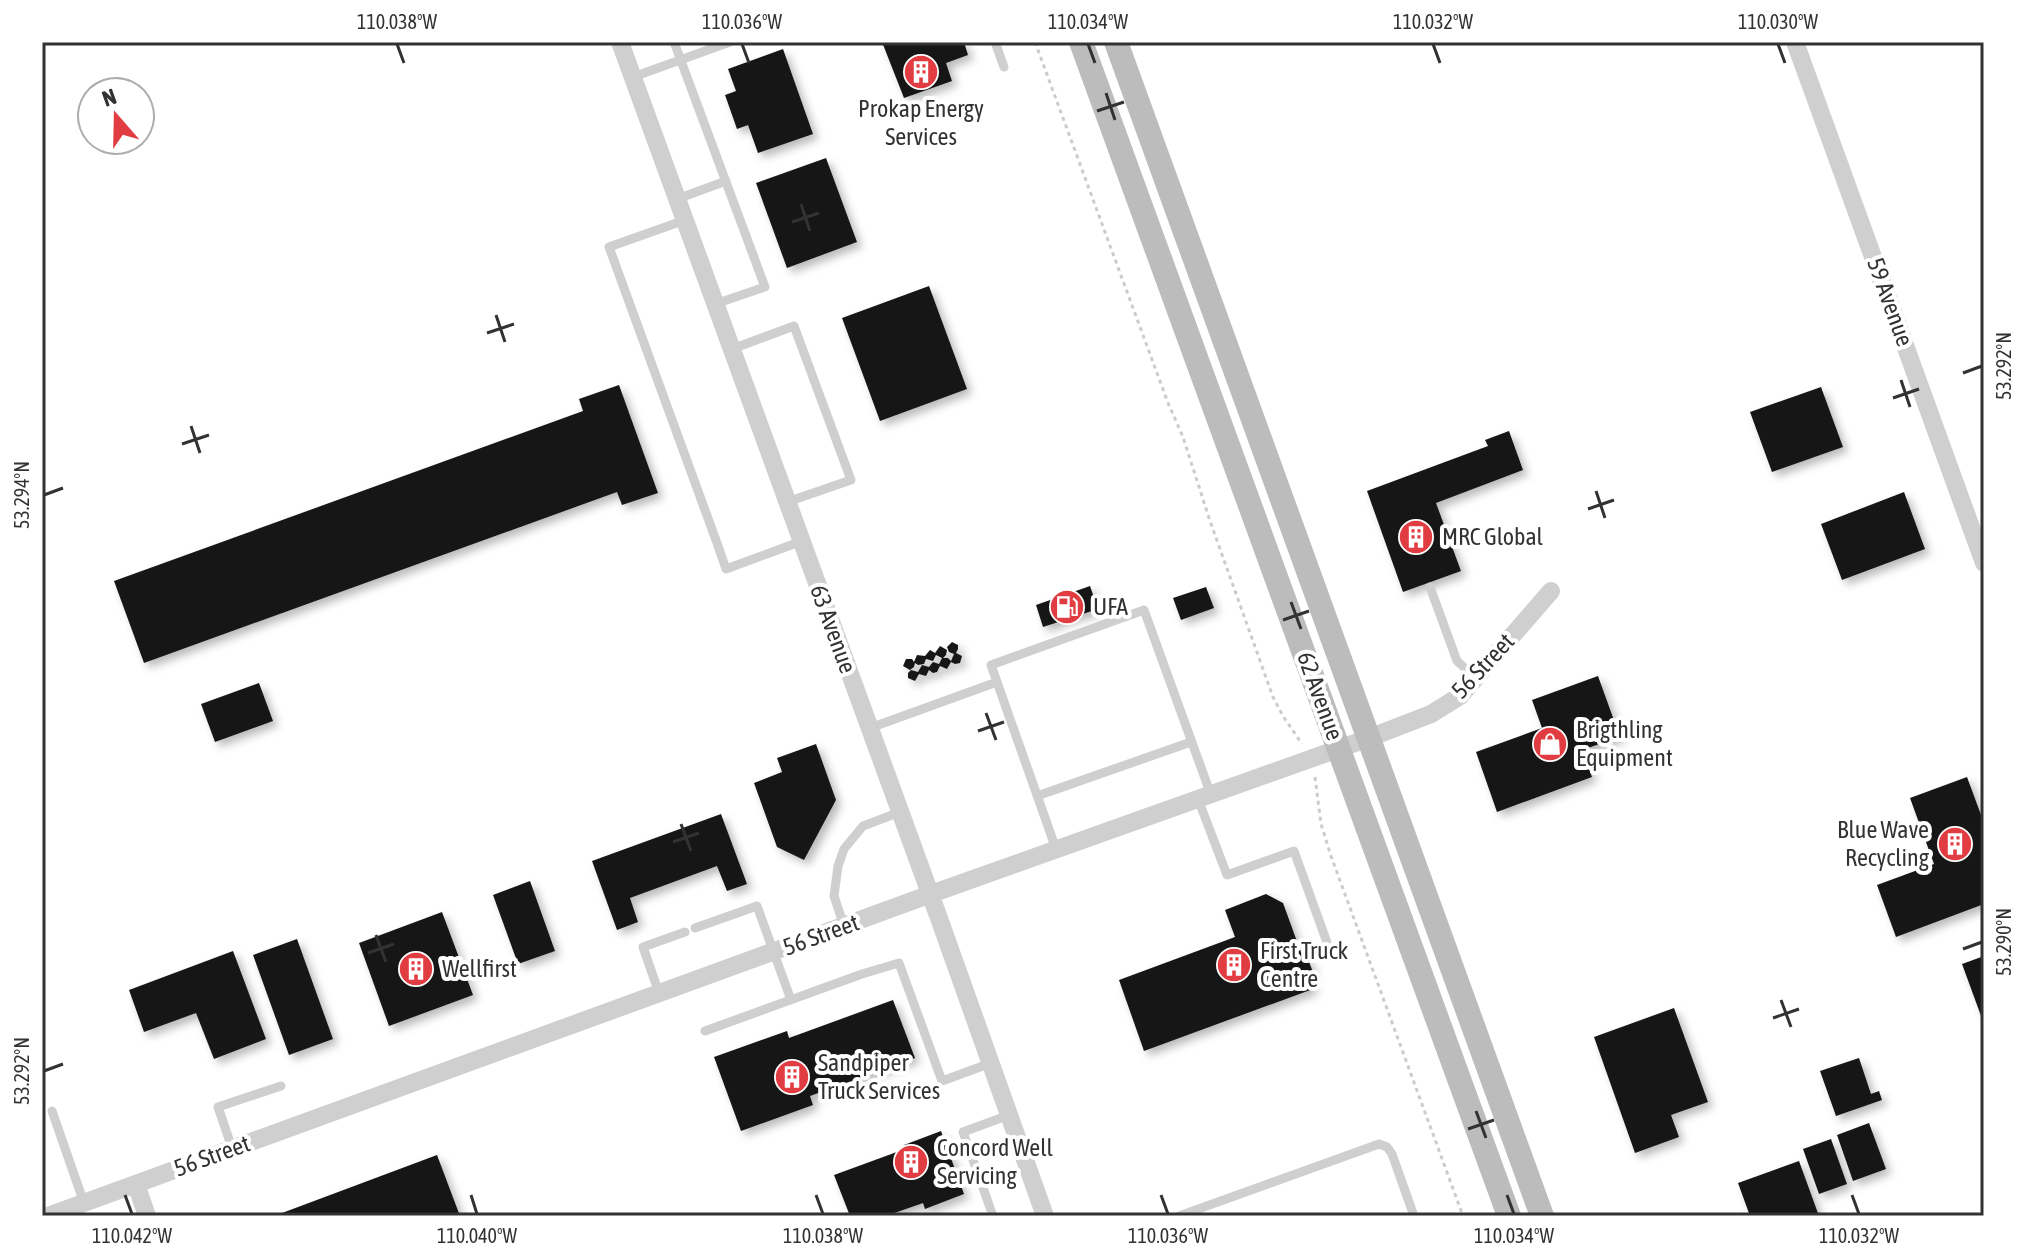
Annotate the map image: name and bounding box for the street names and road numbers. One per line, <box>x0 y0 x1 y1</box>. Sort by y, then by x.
street label: 59 Avenue <box>1862 254 1919 350</box>
street label: 63 Avenue <box>805 581 862 677</box>
street label: 56 Street <box>1446 628 1519 704</box>
street label: 62 Avenue <box>1292 648 1349 744</box>
street label: 56 Street <box>779 908 862 961</box>
street label: 56 Street <box>170 1129 253 1182</box>

